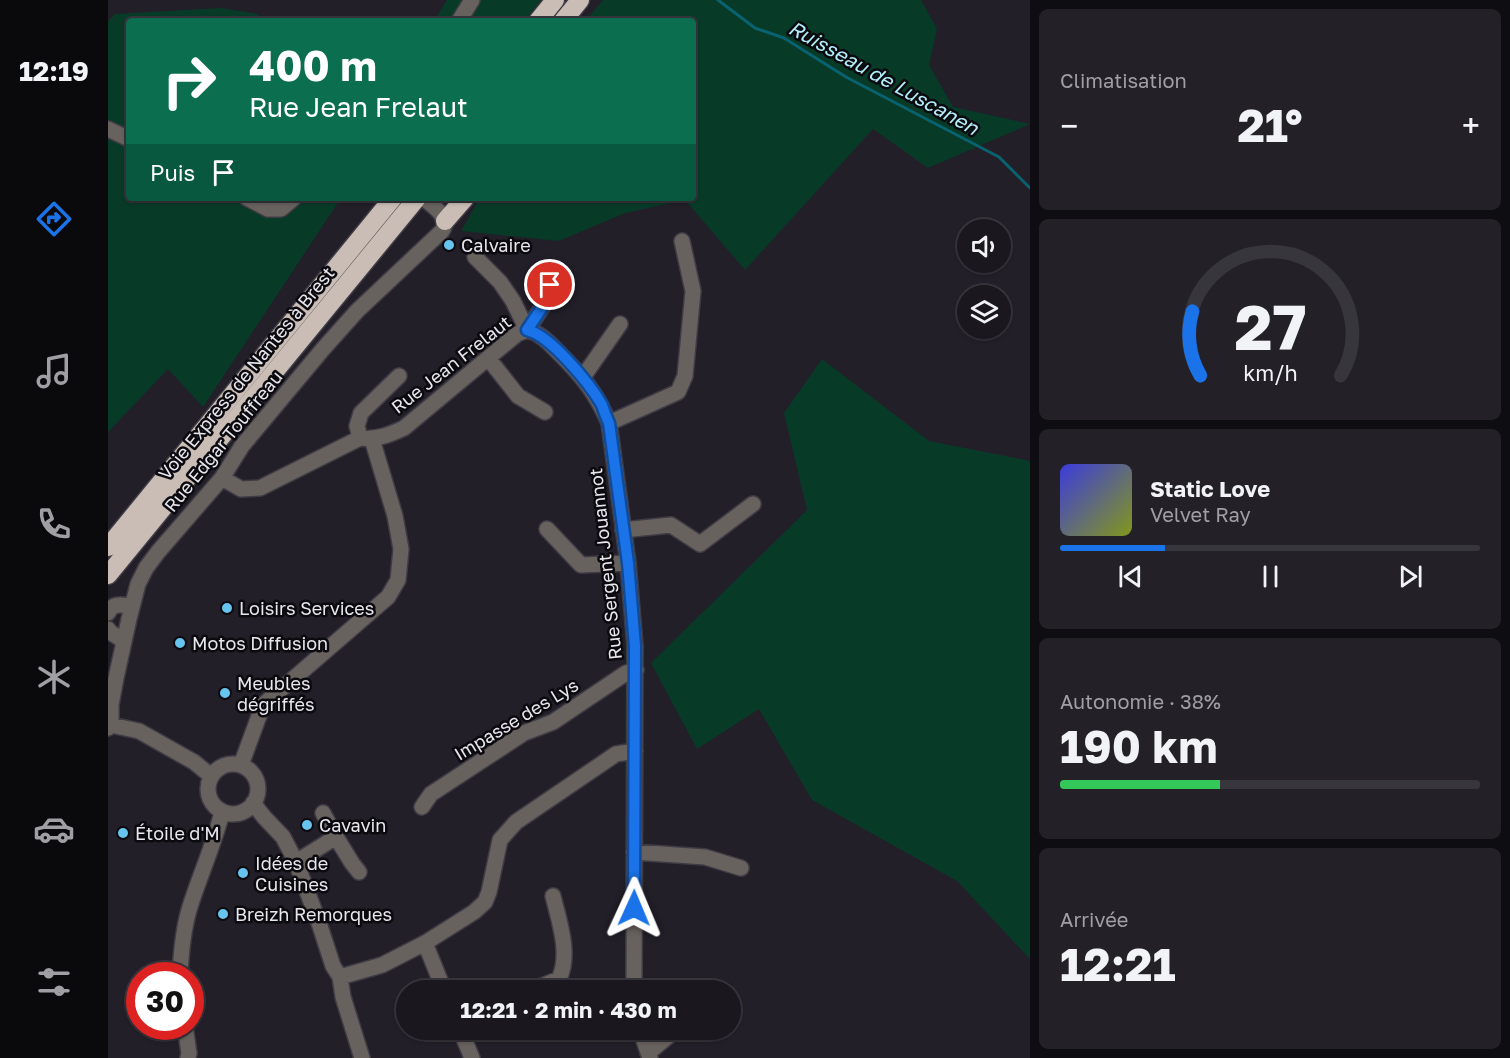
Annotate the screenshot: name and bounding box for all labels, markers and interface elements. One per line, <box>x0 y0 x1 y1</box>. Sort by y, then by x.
water label: Ruisseau de Luscanen <box>785 15 984 139</box>
text: 400 m <box>249 40 377 90</box>
icon: right <box>150 42 228 120</box>
text: 12:19 <box>19 55 89 87</box>
text: Climatisation <box>1060 68 1187 92</box>
text: Rue Jean Frelaut <box>249 91 468 123</box>
text: 21° <box>1237 98 1303 152</box>
text: − <box>1060 106 1078 145</box>
text: + <box>1462 106 1480 145</box>
icon: arrive <box>207 156 240 189</box>
text: Puis <box>150 159 195 186</box>
icon: directions <box>33 198 75 240</box>
map controls <box>957 219 1011 339</box>
button: sound <box>957 219 1011 273</box>
place label: Calvaire <box>461 234 531 256</box>
marker: Calvaire <box>442 238 456 252</box>
pin <box>524 259 575 310</box>
street label: Voie Express de Nantes à Brest <box>153 262 339 484</box>
icon: arrive <box>533 268 566 301</box>
button: layers <box>957 285 1011 339</box>
text: 27 <box>1234 289 1306 364</box>
street label: Rue Jean Frelaut <box>387 310 515 418</box>
icon: music <box>33 350 75 392</box>
text: km/h <box>1243 361 1297 387</box>
street label: Rue Edgar Touffreau <box>159 366 287 516</box>
street label: Rue Sergent Jouannot <box>584 467 626 661</box>
text: Static Love <box>1150 475 1270 502</box>
text: Velvet Ray <box>1150 502 1251 526</box>
icon: phone <box>33 503 75 545</box>
icon: previous <box>1114 560 1147 593</box>
icon: pause <box>1254 560 1287 593</box>
icon: next <box>1394 560 1427 593</box>
place label: Loisirs Services <box>239 597 374 619</box>
marker: Loisirs Services <box>220 601 234 615</box>
place label: Motos Diffusion <box>192 632 328 654</box>
marker: Motos Diffusion <box>173 636 187 650</box>
icon: climate <box>33 656 75 698</box>
place label: Meubles dégriffés <box>237 672 315 715</box>
street label: Impasse des Lys <box>450 673 582 765</box>
marker: Meubles dégriffés <box>218 686 232 700</box>
text: Autonomie · 38% <box>1060 689 1221 713</box>
text: 190 km <box>1060 719 1218 773</box>
icon: car <box>33 808 75 850</box>
place label: Cavavin <box>319 814 386 836</box>
marker: Cavavin <box>300 818 314 832</box>
place label: Étoile d'M <box>135 822 220 844</box>
marker: Étoile d'M <box>116 826 130 840</box>
place label: Idées de Cuisines <box>255 852 328 895</box>
marker: Idées de Cuisines <box>236 866 250 880</box>
position arrow <box>602 876 666 940</box>
place label: Breizh Remorques <box>235 903 392 925</box>
marker: Breizh Remorques <box>216 907 230 921</box>
text: Arrivée <box>1060 907 1128 931</box>
text: 12:21 <box>1060 937 1176 991</box>
icon: filters <box>33 961 75 1003</box>
speed limit sign: 30 <box>126 962 204 1040</box>
text: 12:21 · 2 min · 430 m <box>460 996 677 1023</box>

